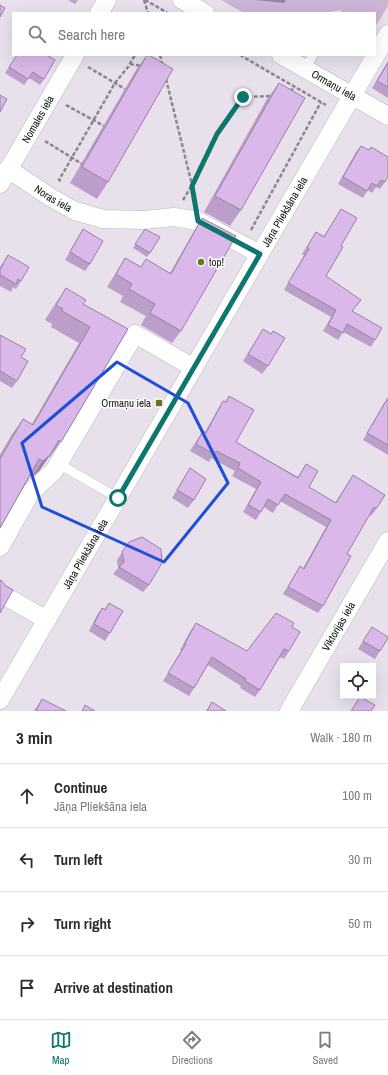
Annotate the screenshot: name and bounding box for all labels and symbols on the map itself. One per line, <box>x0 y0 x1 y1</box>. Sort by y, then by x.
street label: Ormaņu iela <box>309 67 359 104</box>
route end <box>234 88 252 106</box>
street label: Nomales iela <box>18 93 57 145</box>
street label: Jāņa Pliekšāna iela <box>258 174 310 249</box>
street label: Noras iela <box>32 182 74 215</box>
place label: top! <box>209 255 224 269</box>
marker: top! <box>196 257 206 267</box>
place label: Ormaņu iela <box>101 396 151 410</box>
marker: Ormaņu iela <box>154 398 164 408</box>
route start <box>109 489 127 507</box>
street label: Jāņa Pliekšāna iela <box>59 516 111 592</box>
street label: Viktorijas iela <box>319 599 358 653</box>

